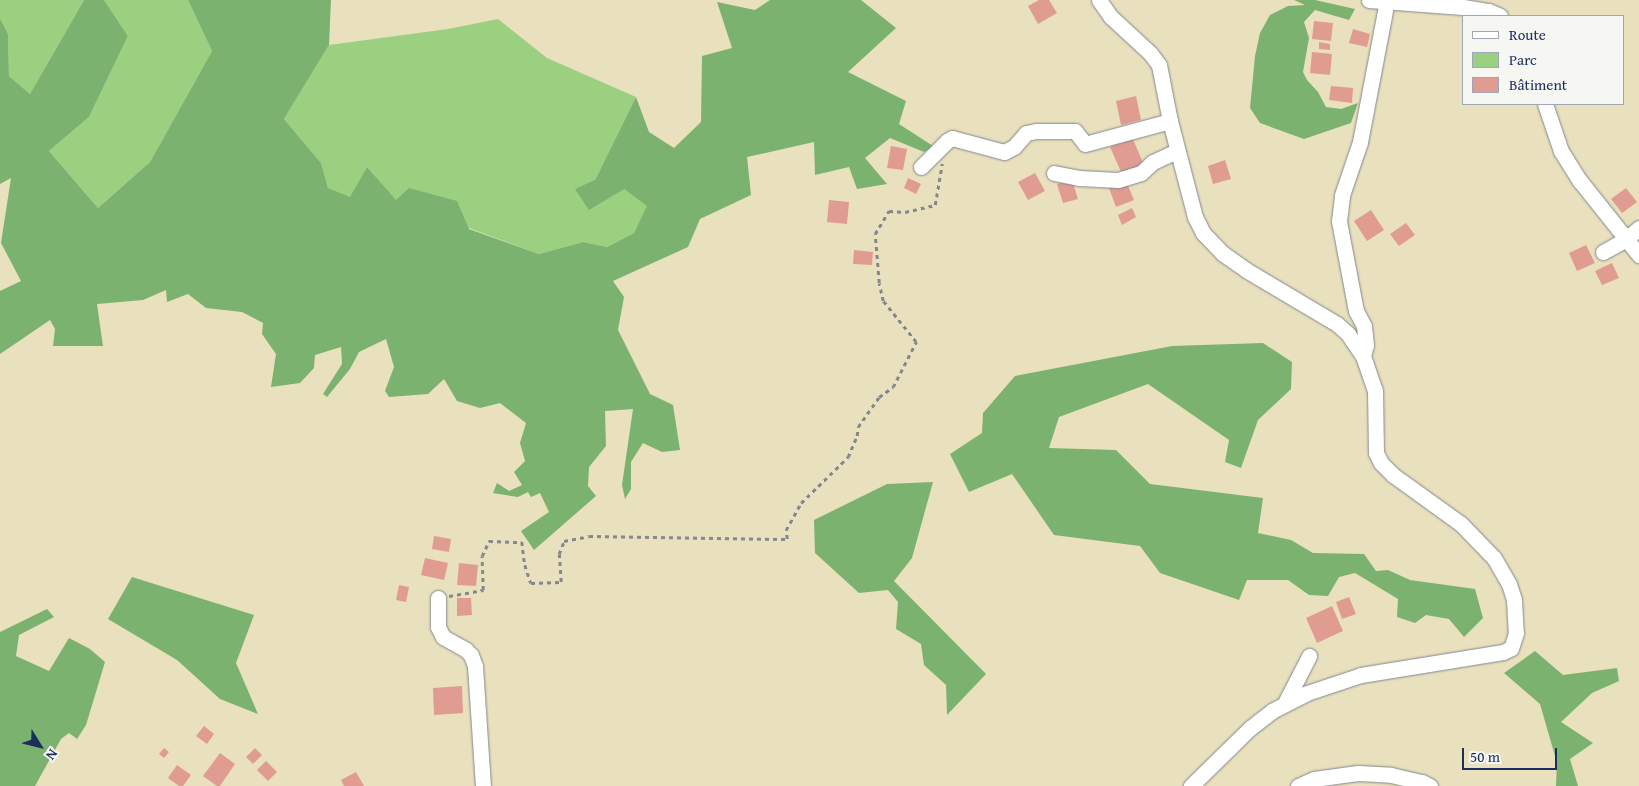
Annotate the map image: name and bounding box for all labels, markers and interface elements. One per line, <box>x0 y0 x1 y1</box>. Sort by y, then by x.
legend <box>1462 15 1624 105</box>
text: Route <box>1509 24 1546 45</box>
text: Parc <box>1509 49 1537 70</box>
text: Bâtiment <box>1509 74 1567 95</box>
north arrow <box>15 721 65 771</box>
scale bar <box>1464 738 1559 770</box>
text: N <box>41 745 63 764</box>
text: 50 m <box>1470 746 1500 767</box>

